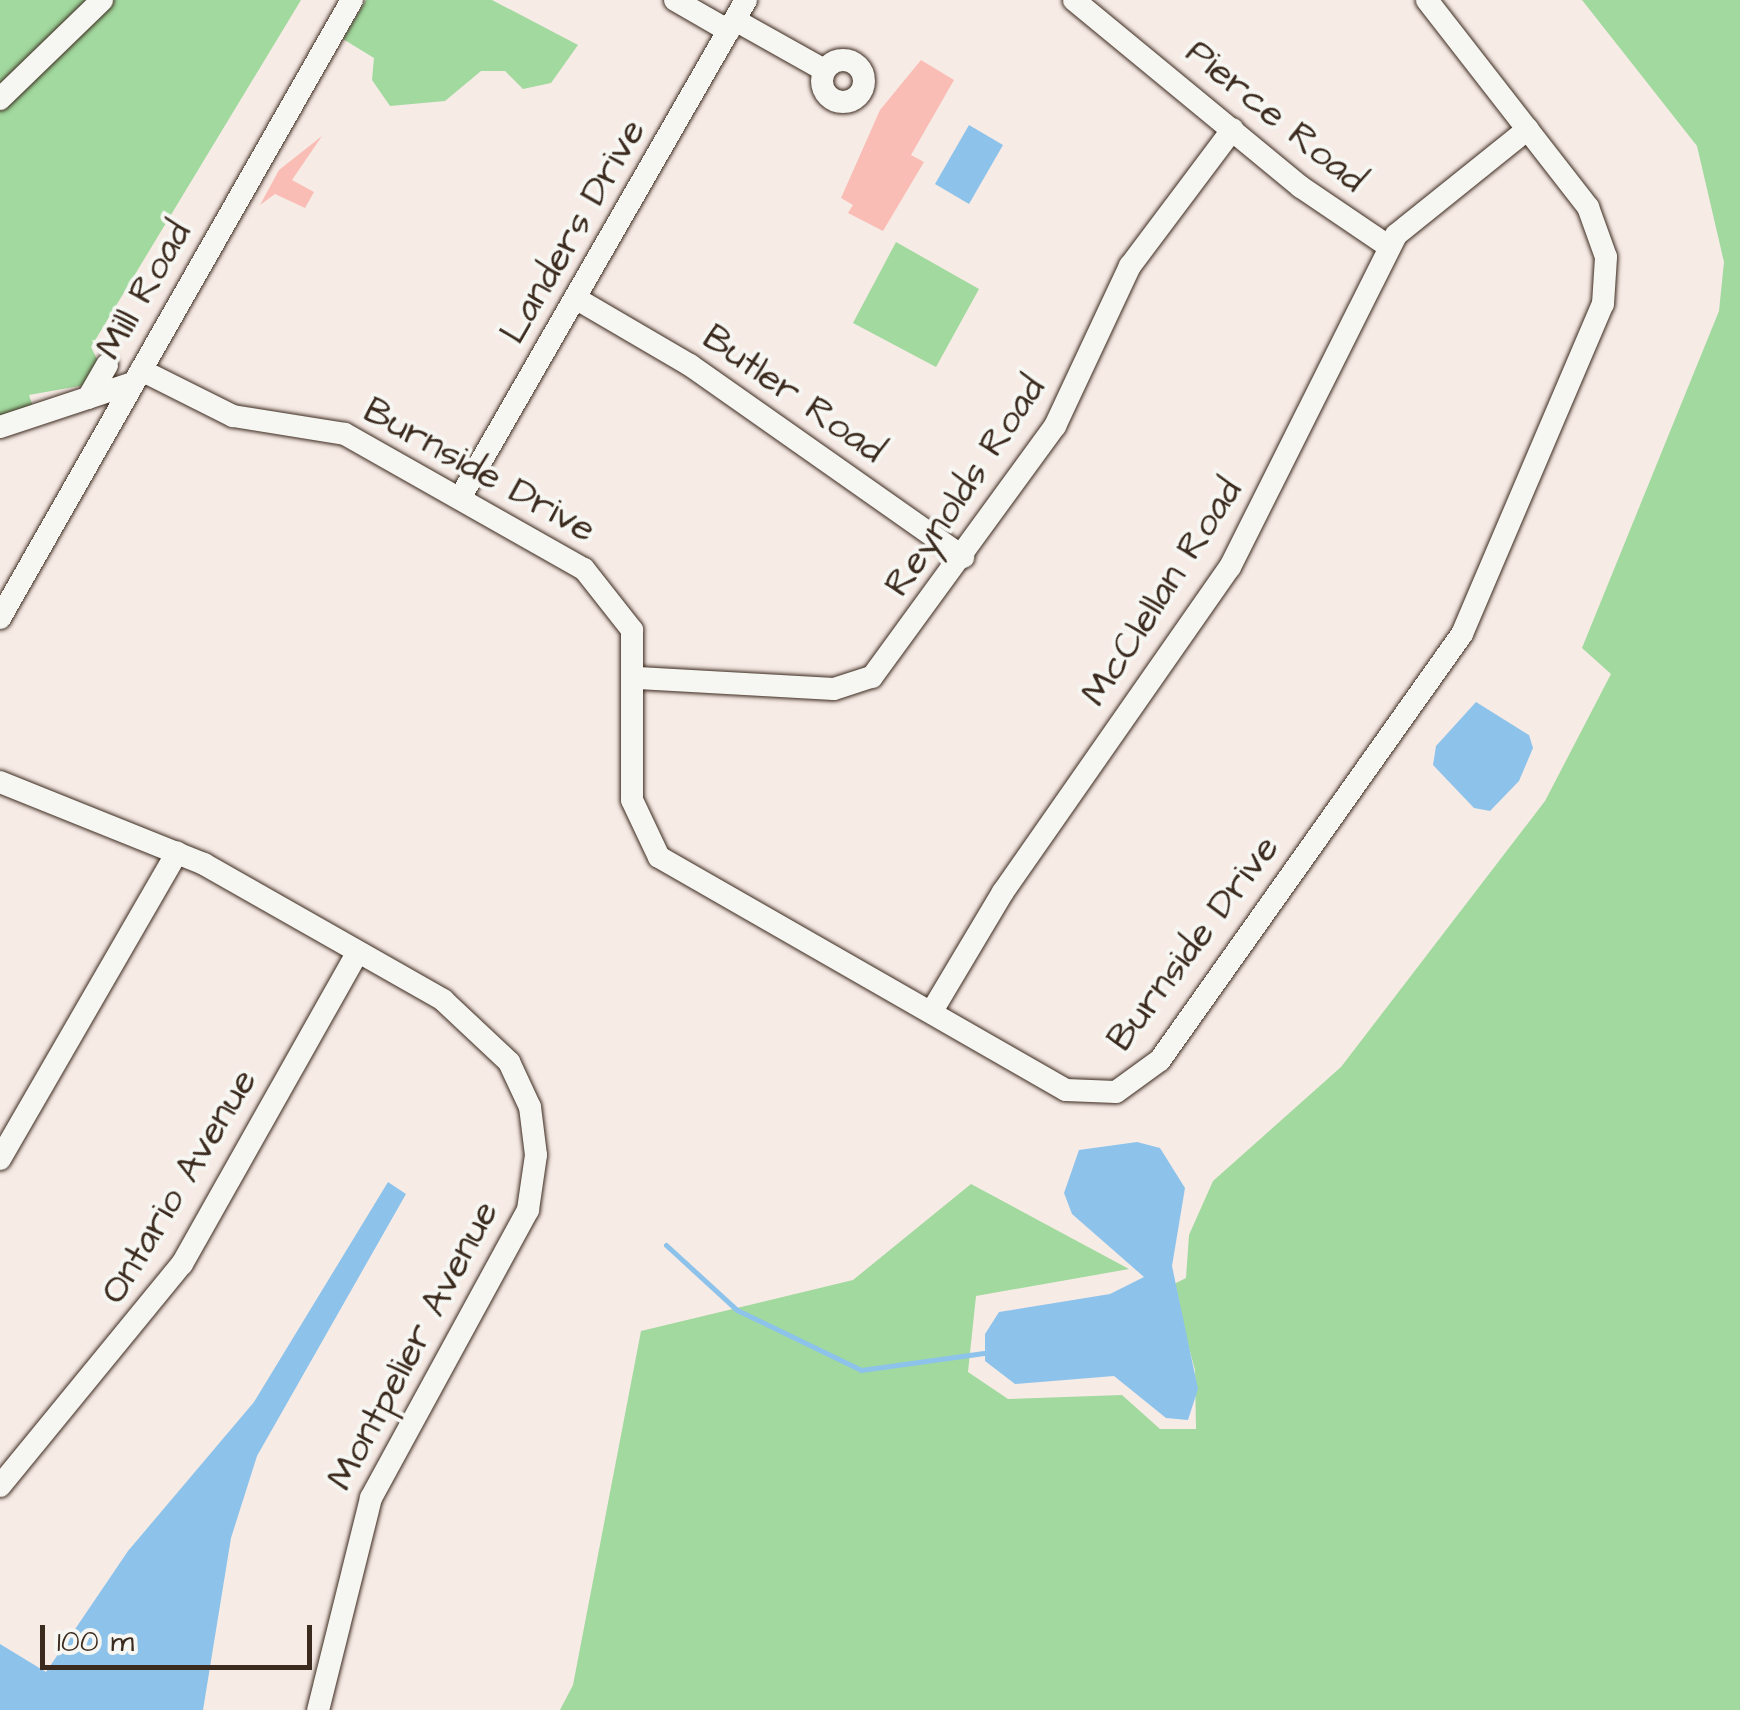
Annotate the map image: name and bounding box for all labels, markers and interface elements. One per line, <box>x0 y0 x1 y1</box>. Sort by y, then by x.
street label: Pierce Road <box>1176 30 1374 204</box>
street label: Landers Drive <box>491 112 657 352</box>
street label: Mill Road <box>87 214 203 368</box>
street label: Butler Road <box>693 316 893 474</box>
street label: Reynolds Road <box>876 368 1056 606</box>
street label: Burnside Drive <box>355 389 603 553</box>
street label: McClellan Road <box>1073 471 1253 715</box>
street label: Burnside Drive <box>1098 827 1290 1061</box>
street label: Ontario Avenue <box>92 1061 268 1313</box>
street label: Montpelier Avenue <box>319 1194 509 1498</box>
scale bar <box>45 1605 318 1667</box>
text: 100 m <box>57 1621 134 1663</box>

